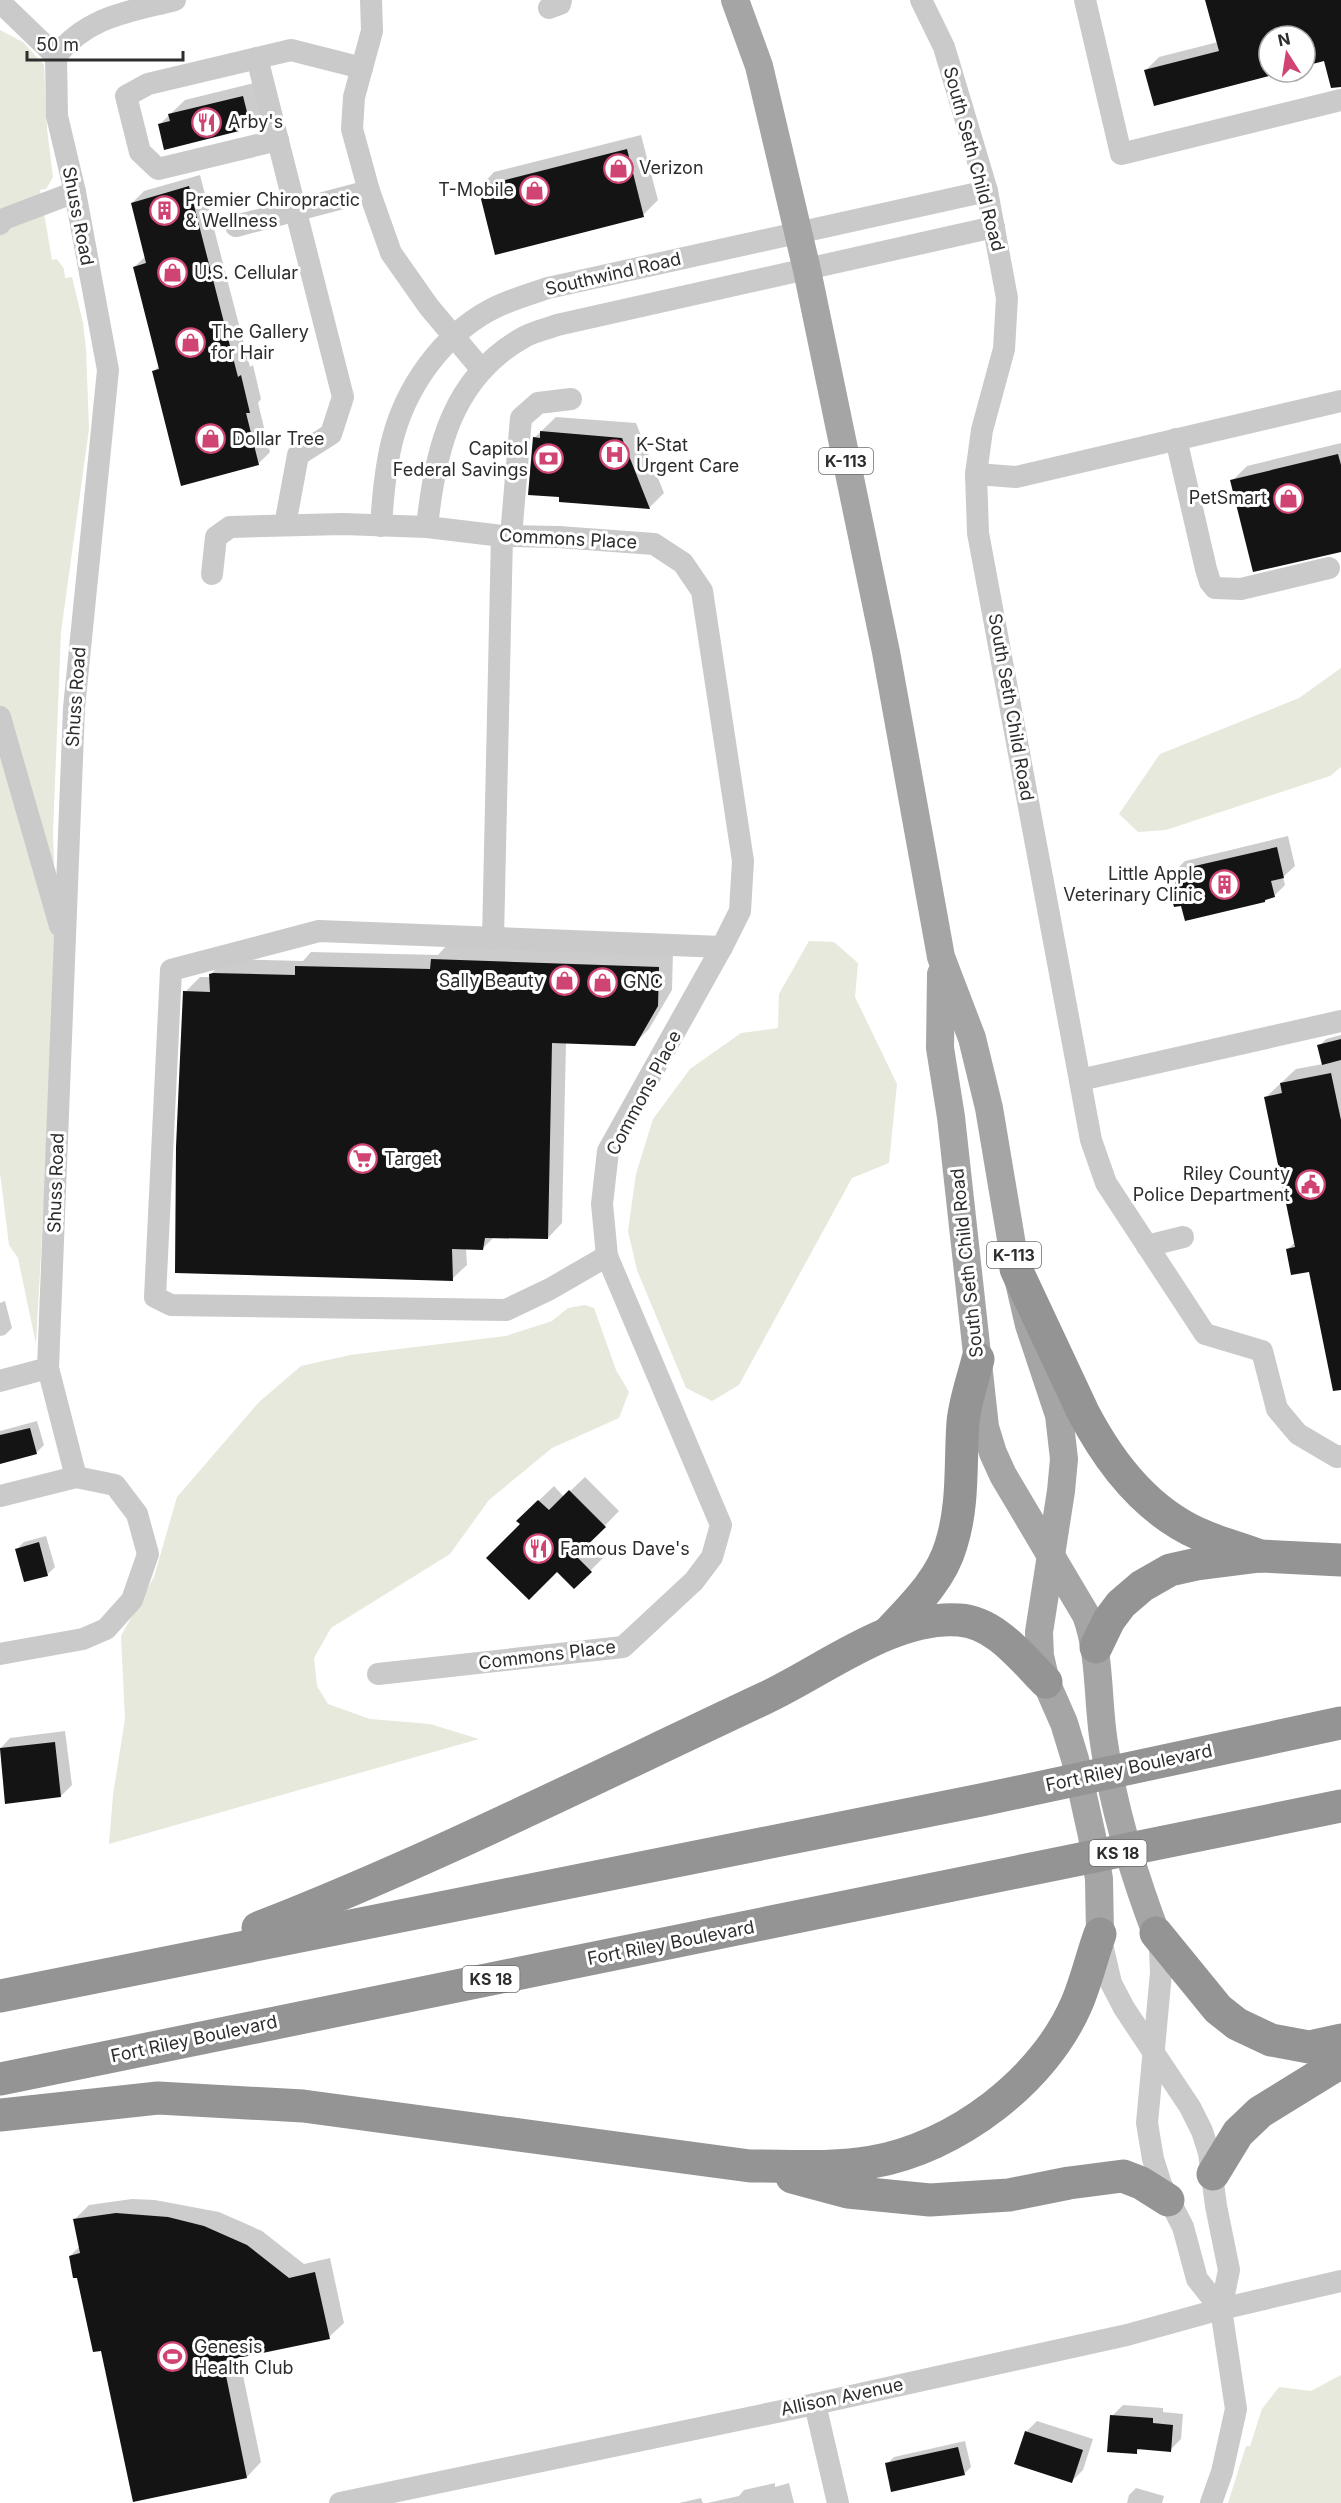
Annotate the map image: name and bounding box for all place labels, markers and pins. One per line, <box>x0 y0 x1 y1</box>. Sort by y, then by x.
restaurant icon: Arby's <box>191 106 223 138</box>
place label: Arby's <box>228 111 283 132</box>
shop icon: Verizon <box>602 152 634 184</box>
place label: Verizon <box>639 157 704 178</box>
shop icon: T-Mobile <box>519 174 551 206</box>
place label: T-Mobile <box>438 179 514 200</box>
place label: Premier Chiropractic & Wellness <box>185 189 360 231</box>
building icon: Premier Chiropractic & Wellness <box>148 194 180 226</box>
shop icon: U.S. Cellular <box>157 257 189 289</box>
place label: U.S. Cellular <box>194 262 298 283</box>
place label: The Gallery for Hair <box>211 321 309 363</box>
shop icon: The Gallery for Hair <box>174 326 206 358</box>
shop icon: Dollar Tree <box>195 423 227 455</box>
place label: Dollar Tree <box>232 428 325 449</box>
place label: K-Stat Urgent Care <box>636 434 739 476</box>
place label: Capitol Federal Savings <box>393 438 528 480</box>
hospital icon: K-Stat Urgent Care <box>599 439 631 471</box>
bank icon: Capitol Federal Savings <box>533 443 565 475</box>
shop icon: PetSmart <box>1272 482 1304 514</box>
place label: PetSmart <box>1189 487 1267 508</box>
place label: Little Apple Veterinary Clinic <box>1063 863 1203 905</box>
building icon: Little Apple Veterinary Clinic <box>1208 868 1240 900</box>
shop icon: Sally Beauty <box>549 965 581 997</box>
shop icon: GNC <box>586 966 618 998</box>
place label: Sally Beauty <box>439 970 544 991</box>
place label: GNC <box>623 971 663 992</box>
supermarket icon: Target <box>347 1143 379 1175</box>
place label: Target <box>384 1148 438 1169</box>
place label: Riley County Police Department <box>1133 1163 1290 1205</box>
public building icon: Riley County Police Department <box>1295 1168 1327 1200</box>
restaurant icon: Famous Dave's <box>523 1533 555 1565</box>
place label: Famous Dave's <box>560 1538 690 1559</box>
place label: Genesis Health Club <box>194 2336 294 2378</box>
sports icon: Genesis Health Club <box>157 2341 189 2373</box>

